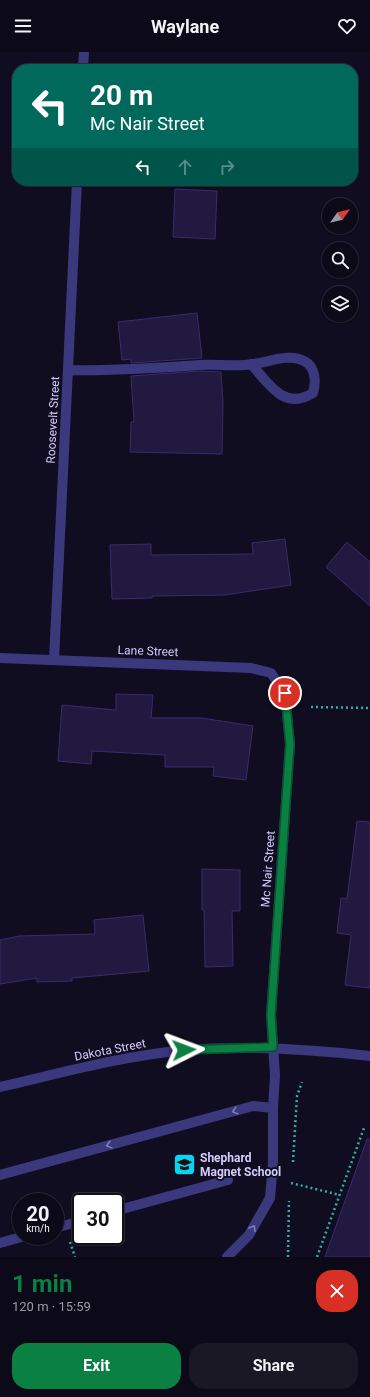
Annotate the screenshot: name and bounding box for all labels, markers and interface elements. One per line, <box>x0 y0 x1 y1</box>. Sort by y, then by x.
icon: menu <box>12 15 34 37</box>
icon: heart <box>336 15 358 37</box>
text: Waylane <box>151 16 219 37</box>
text: 20 m <box>90 79 153 112</box>
icon: left <box>24 80 76 132</box>
text: Mc Nair Street <box>90 113 205 134</box>
icon: left <box>132 156 154 178</box>
icon: ahead <box>174 156 196 178</box>
icon: right <box>216 156 238 178</box>
north arrow <box>322 198 358 234</box>
map controls <box>322 198 358 322</box>
button: search <box>322 242 358 278</box>
button: layers <box>322 286 358 322</box>
street label: Roosevelt Street <box>44 376 62 464</box>
street label: Lane Street <box>117 643 179 659</box>
pin <box>268 676 302 710</box>
icon: arrive <box>274 682 296 704</box>
street label: Mc Nair Street <box>258 830 278 908</box>
position arrow <box>163 1029 205 1071</box>
street label: Dakota Street <box>73 1036 147 1064</box>
one-way arrow <box>231 1106 238 1115</box>
one-way arrow <box>106 1140 113 1149</box>
place label: Shephard Magnet School <box>200 1151 281 1179</box>
school or university icon: Shephard Magnet School <box>172 1152 198 1178</box>
speed limit sign: 30 <box>72 1193 124 1245</box>
text: 20 <box>27 1202 49 1226</box>
text: km/h <box>26 1223 50 1234</box>
one-way arrow <box>248 1225 255 1232</box>
text: 1 min <box>12 1270 72 1298</box>
button: close <box>316 1270 358 1312</box>
text: 120 m · 15:59 <box>12 1299 91 1314</box>
button: Exit <box>12 1343 181 1389</box>
button: Share <box>189 1343 358 1389</box>

